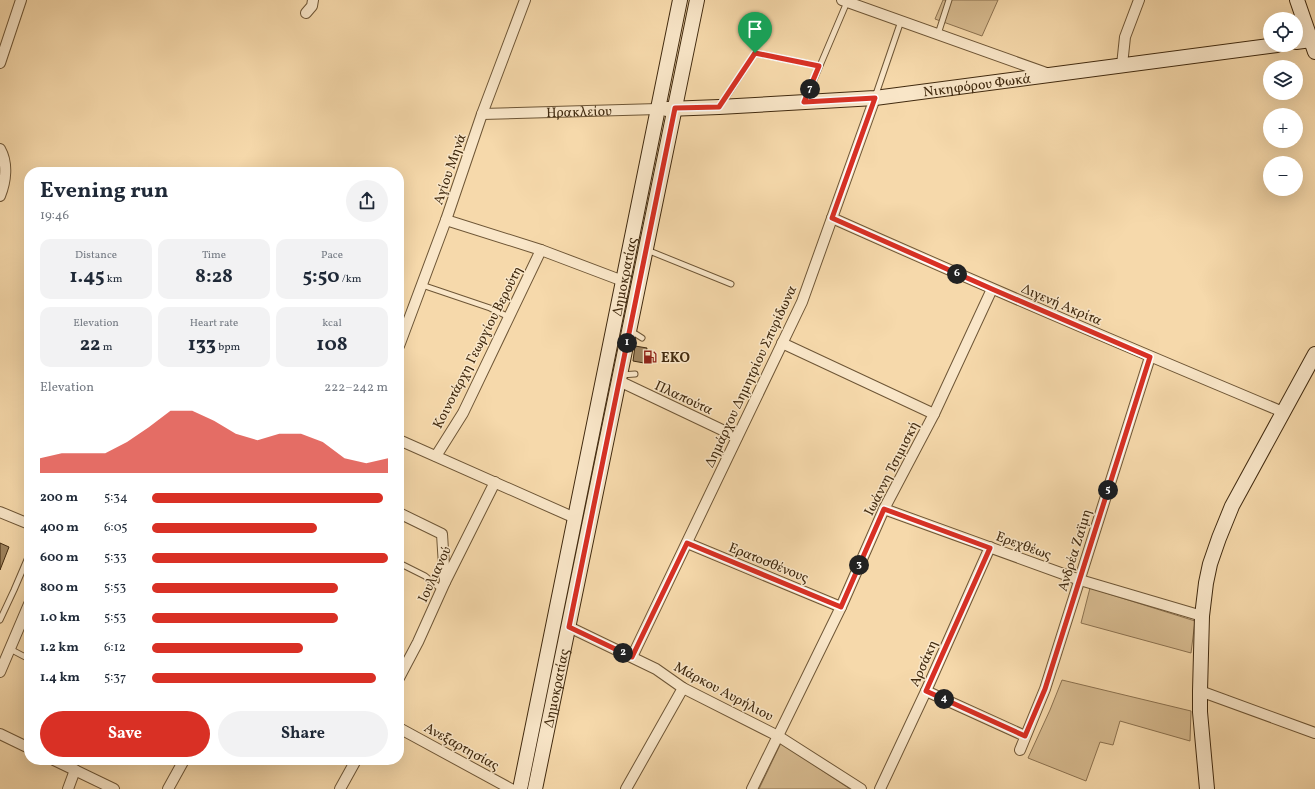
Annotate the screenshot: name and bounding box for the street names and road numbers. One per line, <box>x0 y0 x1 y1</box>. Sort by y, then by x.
street label: Νικηφόρου Φωκά <box>922 69 1033 103</box>
street label: Ηρακλείου <box>546 102 612 123</box>
street label: Αγίου Μηνά <box>429 131 472 207</box>
street label: Δημοκρατίας <box>608 236 643 318</box>
street label: Κοινοτάρχη Γεωργίου Βερούτη <box>429 263 528 432</box>
street label: Διγενή Ακρίτα <box>1018 280 1105 331</box>
street label: Δημάρχου Δημητρίου Σπυρίδωνα <box>701 282 802 471</box>
street label: Πλαπούτα <box>651 377 716 420</box>
street label: Ιωάννη Τσιμισκή <box>860 418 924 519</box>
street label: Ανδρέα Ζαϊμη <box>1054 507 1097 594</box>
street label: Ερεχθέως <box>993 528 1054 565</box>
street label: Ερατοσθένους <box>726 539 811 588</box>
street label: Ιουλιανού <box>414 543 457 606</box>
street label: Αρσάκη <box>906 637 943 690</box>
street label: Δημοκρατίας <box>540 647 575 730</box>
street label: Μάρκου Αυρήλιου <box>670 658 777 727</box>
street label: Ανεξαρτησίας <box>420 719 502 776</box>

